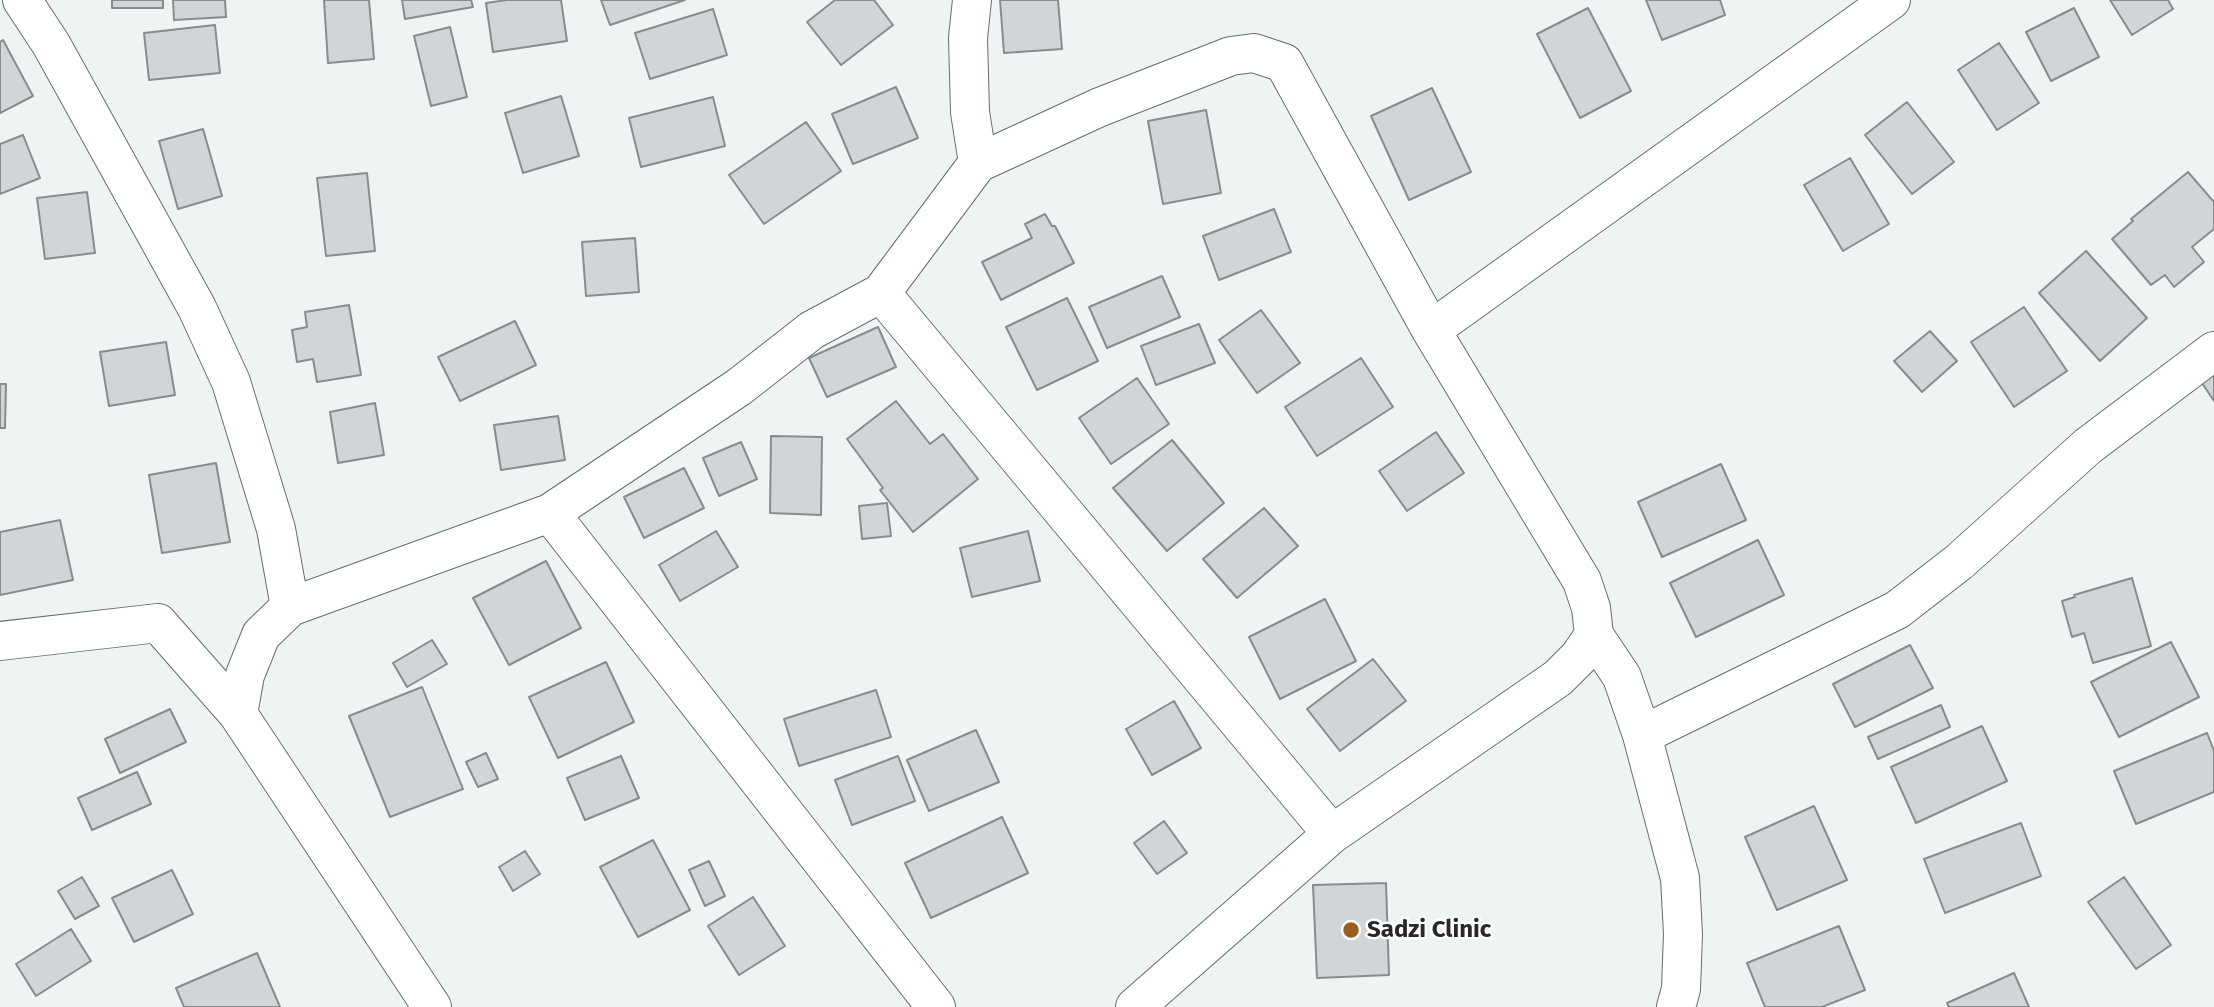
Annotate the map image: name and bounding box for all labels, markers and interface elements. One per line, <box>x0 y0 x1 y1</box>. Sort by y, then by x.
place label: Sadzi Clinic <box>1367 916 1491 944</box>
marker: Sadzi Clinic <box>1341 920 1361 940</box>

